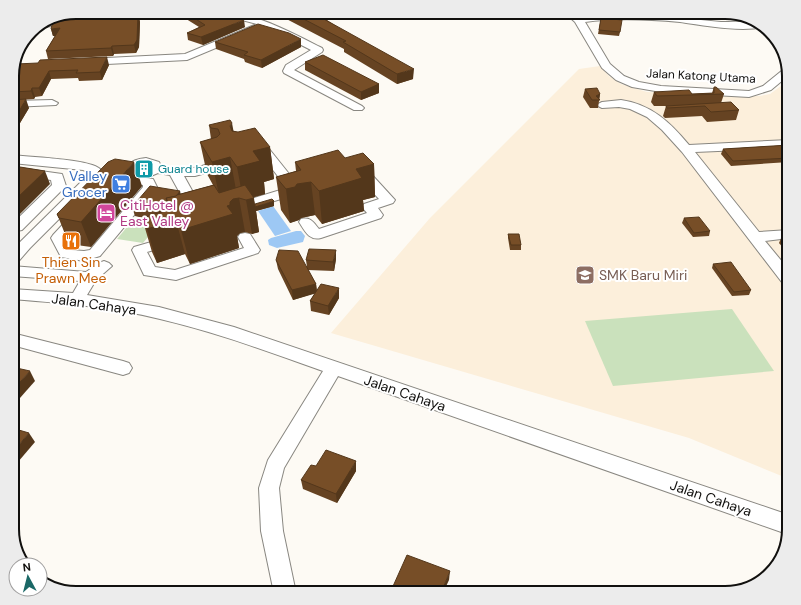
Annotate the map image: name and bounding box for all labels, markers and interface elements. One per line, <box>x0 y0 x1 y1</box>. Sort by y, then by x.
street label: Jalan Katong Utama <box>646 65 756 87</box>
building icon: Guard house <box>133 158 155 180</box>
place label: Guard house <box>158 161 229 177</box>
place label: Valley Grocer <box>62 167 107 201</box>
supermarket icon: Valley Grocer <box>110 173 132 195</box>
place label: CitiHotel @ East Valley <box>120 196 194 230</box>
hotel icon: CitiHotel @ East Valley <box>95 202 117 224</box>
restaurant icon: Thien Sin Prawn Mee <box>60 230 82 252</box>
place label: Thien Sin Prawn Mee <box>36 253 106 287</box>
school or university icon: SMK Baru Miri <box>574 264 596 286</box>
place label: SMK Baru Miri <box>599 266 687 284</box>
street label: Jalan Cahaya <box>51 289 137 319</box>
street label: Jalan Cahaya <box>362 371 448 415</box>
street label: Jalan Cahaya <box>668 476 754 520</box>
north arrow <box>8 557 48 597</box>
text: N <box>22 560 32 575</box>

